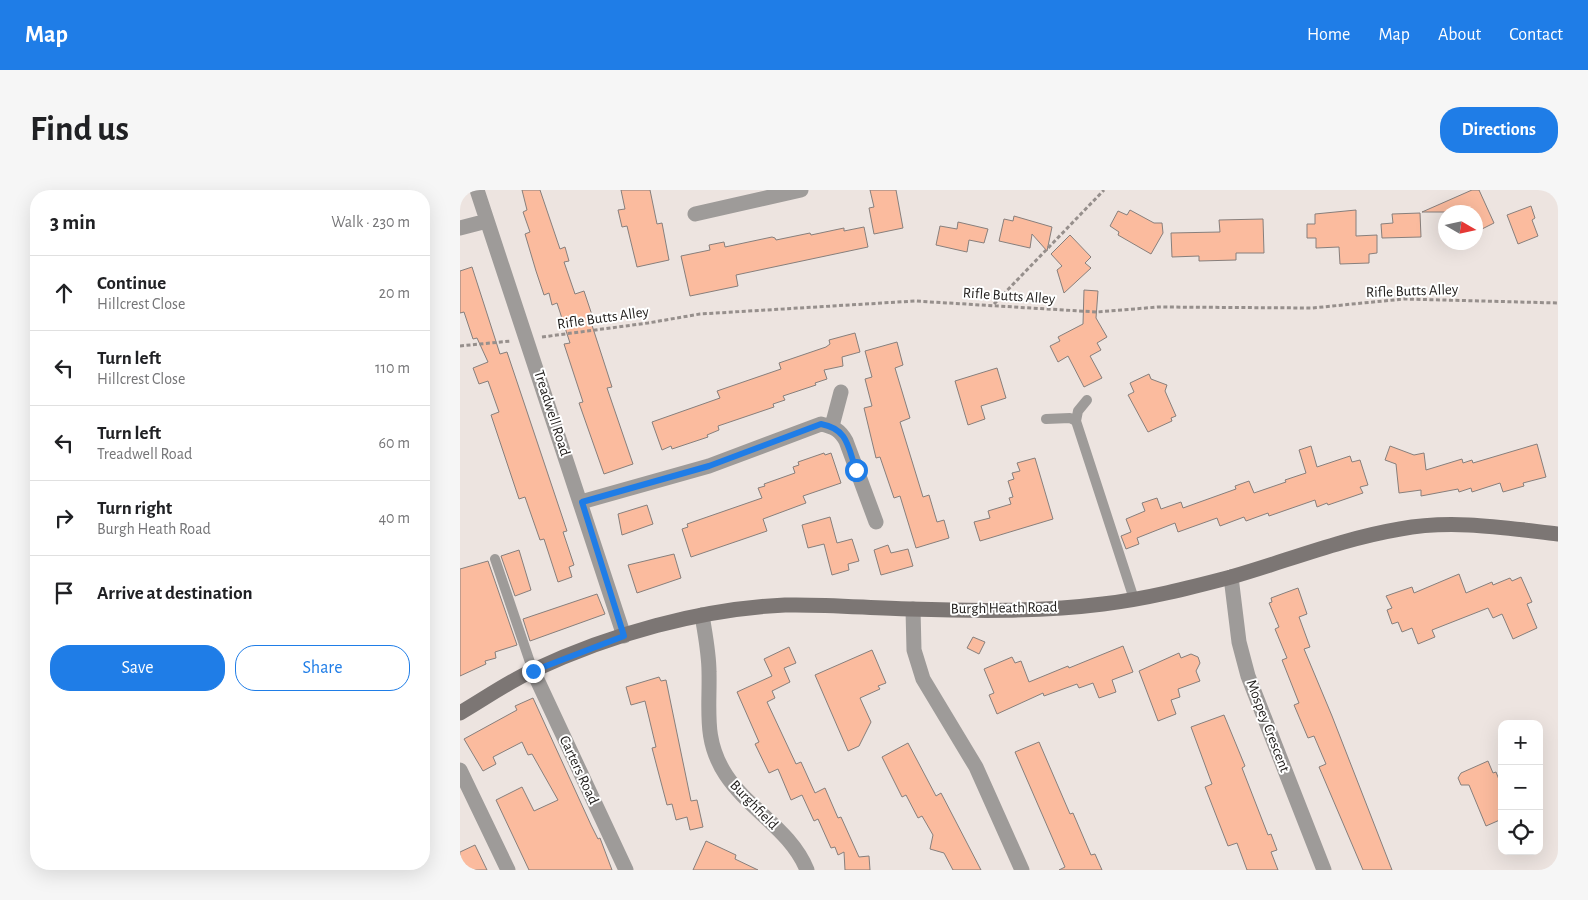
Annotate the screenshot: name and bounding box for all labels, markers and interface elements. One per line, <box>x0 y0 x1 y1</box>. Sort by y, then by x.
text: Map <box>25 23 68 47</box>
text: Home <box>1307 26 1350 44</box>
text: Map <box>1378 26 1410 44</box>
text: About <box>1438 26 1481 44</box>
text: Contact <box>1509 26 1563 44</box>
button: Directions <box>1440 107 1558 153</box>
text: Find us <box>30 112 129 147</box>
north arrow <box>1438 205 1483 250</box>
text: 3 min <box>50 212 96 233</box>
text: Walk · 230 m <box>331 214 410 230</box>
text: Continue <box>97 274 166 293</box>
icon: ahead <box>50 279 78 307</box>
street label: Rifle Butts Alley <box>1365 282 1459 300</box>
text: 20 m <box>379 285 410 301</box>
street label: Rifle Butts Alley <box>962 285 1056 307</box>
text: Hillcrest Close <box>97 296 185 312</box>
street label: Rifle Butts Alley <box>556 304 650 332</box>
text: Turn left <box>97 349 161 368</box>
icon: left <box>50 354 78 382</box>
text: 110 m <box>375 360 410 376</box>
street label: Treadwell Road <box>531 368 573 458</box>
text: Hillcrest Close <box>97 371 185 387</box>
text: Turn left <box>97 424 161 443</box>
icon: left <box>50 429 78 457</box>
text: 60 m <box>379 435 410 451</box>
text: Treadwell Road <box>97 446 192 462</box>
route start <box>845 459 868 482</box>
text: Turn right <box>97 499 172 518</box>
icon: right <box>50 504 78 532</box>
text: 40 m <box>378 510 410 526</box>
text: Burgh Heath Road <box>97 521 211 537</box>
icon: arrive <box>50 579 78 607</box>
text: Arrive at destination <box>97 584 253 603</box>
street label: Burgh Heath Road <box>951 600 1058 616</box>
button: Save <box>50 645 225 691</box>
button: Share <box>235 645 410 691</box>
route end <box>522 660 545 683</box>
street label: Mospey Crescent <box>1243 678 1293 775</box>
map controls <box>1498 720 1543 855</box>
button: + <box>1498 720 1543 765</box>
street label: Carters Road <box>557 733 601 807</box>
button: − <box>1498 765 1543 810</box>
street label: Burghfield <box>727 777 781 833</box>
button: locate <box>1498 810 1543 855</box>

